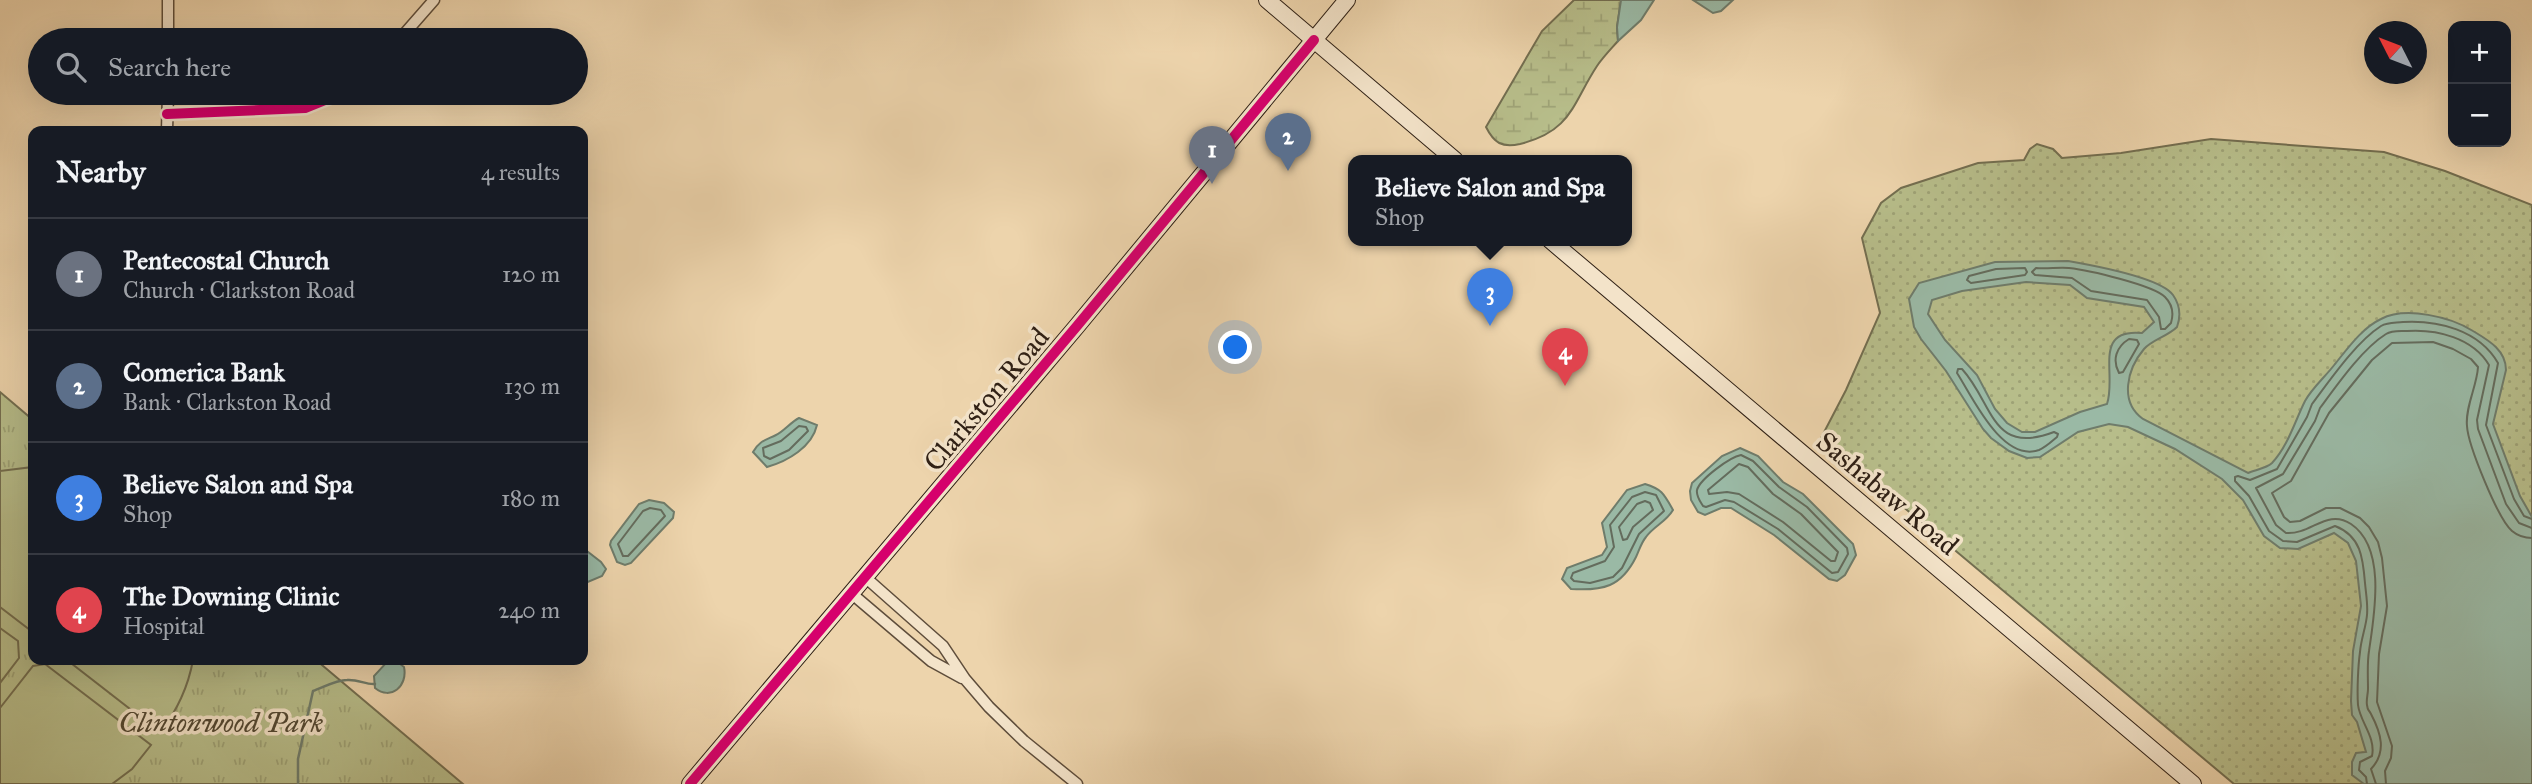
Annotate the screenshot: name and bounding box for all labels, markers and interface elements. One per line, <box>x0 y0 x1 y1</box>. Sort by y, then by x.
north arrow <box>2364 21 2427 84</box>
map controls <box>2448 21 2511 147</box>
button: + <box>2448 21 2511 84</box>
search box <box>28 28 588 105</box>
icon: search <box>52 48 90 86</box>
text: Search here <box>108 51 231 83</box>
button: − <box>2448 84 2511 147</box>
pin: 2 <box>1265 113 1311 171</box>
pin: 1 <box>1189 126 1235 184</box>
text: Nearby <box>56 154 146 190</box>
popup <box>1348 155 1632 246</box>
text: 4 results <box>481 158 560 186</box>
text: Believe Salon and Spa <box>1375 171 1605 203</box>
text: Shop <box>1375 203 1424 231</box>
text: Pentecostal Church <box>123 244 330 276</box>
text: 1 <box>74 260 84 288</box>
text: 120 m <box>502 260 560 288</box>
pin: 3 <box>1467 268 1513 326</box>
text: Church · Clarkston Road <box>123 276 355 304</box>
street label: Clarkston Road <box>916 320 1057 478</box>
pin: 4 <box>1542 328 1588 386</box>
your location <box>1218 330 1252 364</box>
text: Comerica Bank <box>123 356 285 388</box>
text: 2 <box>73 372 85 400</box>
text: 130 m <box>504 372 560 400</box>
text: Bank · Clarkston Road <box>123 388 331 416</box>
street label: Sashabaw Road <box>1809 424 1966 563</box>
text: Believe Salon and Spa <box>123 468 353 500</box>
text: 3 <box>74 484 84 512</box>
text: 180 m <box>501 484 560 512</box>
text: Shop <box>123 500 172 528</box>
text: The Downing Clinic <box>123 580 339 612</box>
text: 4 <box>73 596 85 624</box>
text: 240 m <box>498 596 560 624</box>
text: Hospital <box>123 612 205 640</box>
park label: Clintonwood Park <box>119 705 324 740</box>

